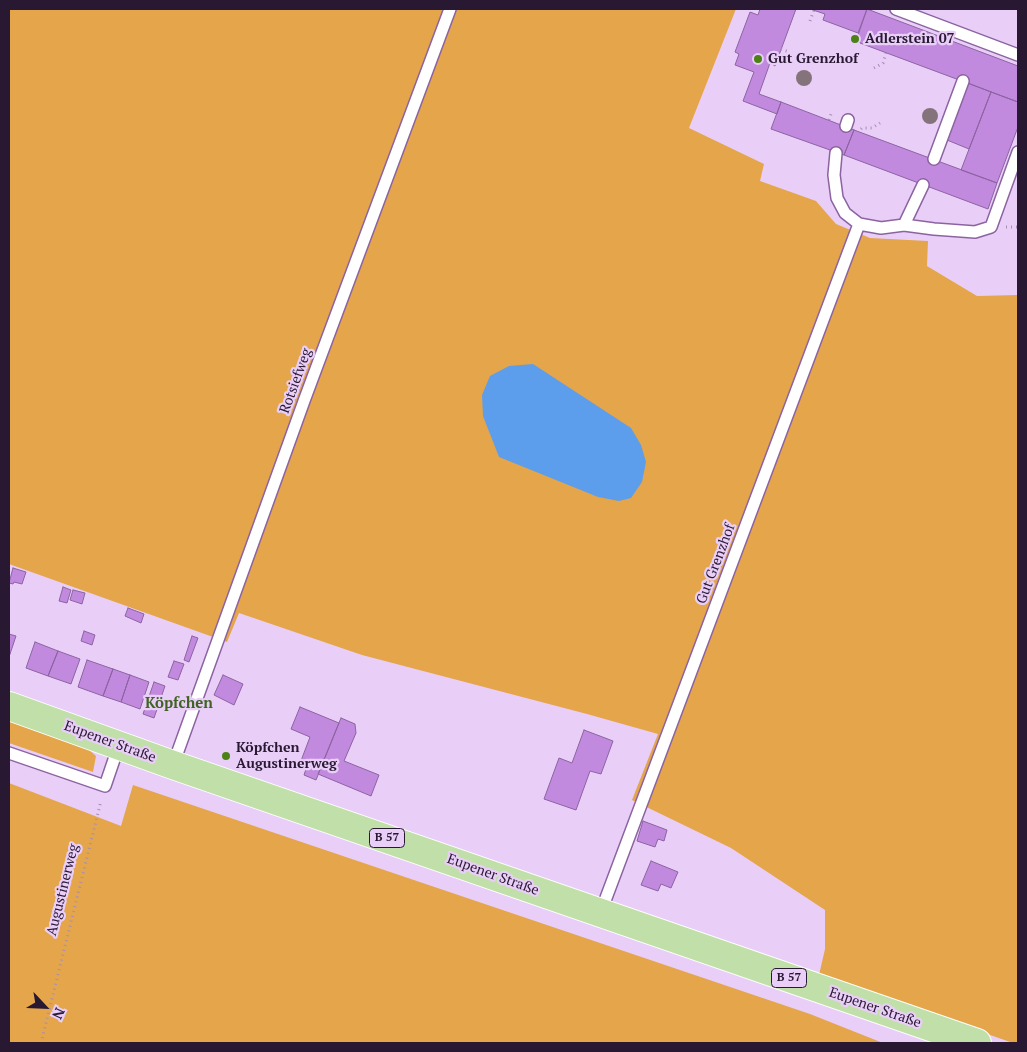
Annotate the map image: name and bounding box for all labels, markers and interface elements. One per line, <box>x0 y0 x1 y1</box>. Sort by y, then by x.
place label: Adlerstein 07 <box>865 31 954 47</box>
marker: Adlerstein 07 <box>849 33 861 45</box>
place label: Gut Grenzhof <box>768 51 858 67</box>
marker: Gut Grenzhof <box>752 53 764 65</box>
street label: Rotsiefweg <box>276 346 316 416</box>
street label: Gut Grenzhof <box>693 522 739 606</box>
district label: Köpfchen <box>145 695 213 713</box>
street label: Eupener Straße <box>62 718 158 766</box>
place label: Köpfchen Augustinerweg <box>236 740 337 772</box>
marker: Köpfchen Augustinerweg <box>220 750 232 762</box>
road number: B 57 <box>370 828 404 848</box>
street label: Augustinerweg <box>44 842 82 938</box>
street label: Eupener Straße <box>445 851 541 899</box>
road number: B 57 <box>772 968 806 988</box>
north arrow <box>20 982 70 1032</box>
street label: Eupener Straße <box>827 984 923 1032</box>
text: N <box>48 1005 70 1022</box>

